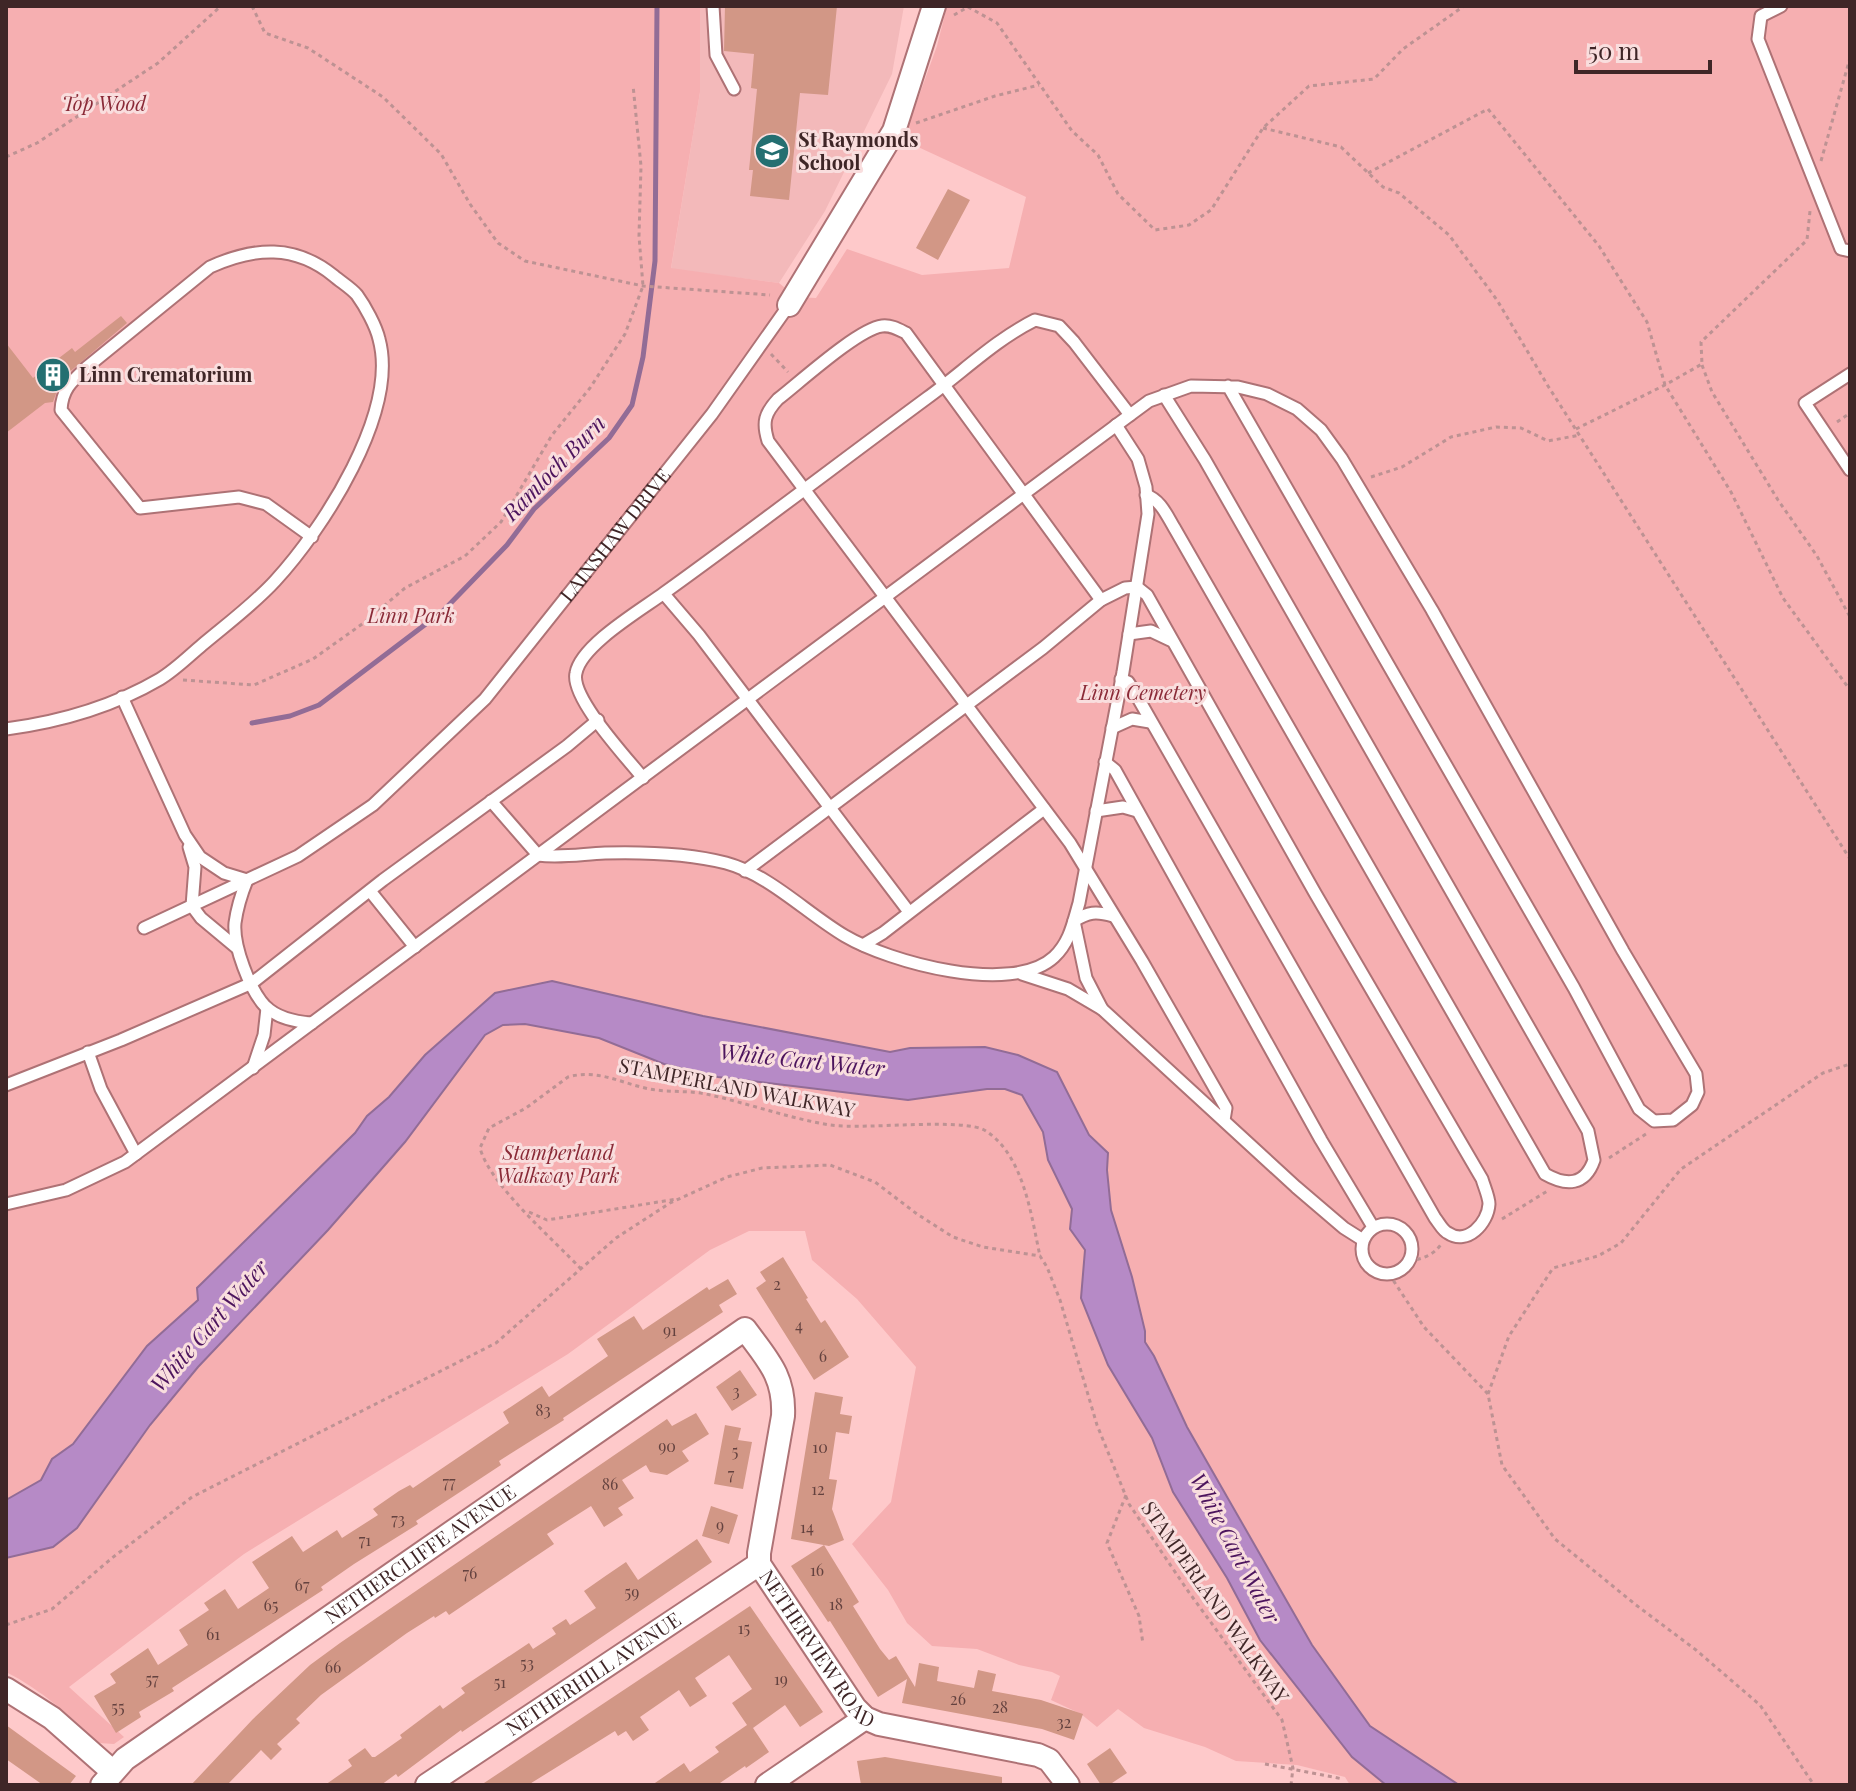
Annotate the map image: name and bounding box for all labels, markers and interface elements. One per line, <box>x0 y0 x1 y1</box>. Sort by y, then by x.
scale bar <box>1576 24 1710 74</box>
text: 50 m <box>1588 34 1640 66</box>
park label: Top Wood <box>62 89 147 116</box>
place label: St Raymonds School <box>798 125 919 175</box>
school or university icon: St Raymonds School <box>753 132 791 170</box>
building icon: Linn Crematorium <box>34 356 72 394</box>
place label: Linn Crematorium <box>79 360 252 387</box>
water label: Ramloch Burn <box>495 408 611 527</box>
street label: LAINSHAW DRIVE <box>553 462 676 607</box>
park label: Linn Park <box>367 601 454 628</box>
park label: Linn Cemetery <box>1079 678 1206 705</box>
water label: White Cart Water <box>718 1035 887 1083</box>
street label: STAMPERLAND WALKWAY <box>617 1050 858 1123</box>
park label: Stamperland Walkway Park <box>496 1138 620 1188</box>
water label: White Cart Water <box>143 1253 274 1398</box>
house number: 2 <box>773 1273 781 1294</box>
house number: 4 <box>795 1314 803 1335</box>
house number: 91 <box>663 1319 677 1340</box>
house number: 6 <box>819 1345 827 1366</box>
house number: 3 <box>732 1380 740 1401</box>
house number: 83 <box>535 1399 551 1420</box>
house number: 90 <box>658 1435 676 1456</box>
house number: 10 <box>812 1436 828 1457</box>
house number: 5 <box>732 1440 738 1461</box>
house number: 7 <box>728 1463 735 1484</box>
water label: White Cart Water <box>1184 1467 1288 1628</box>
house number: 77 <box>443 1471 456 1492</box>
house number: 86 <box>602 1473 618 1494</box>
street label: NETHERCLIFFE AVENUE <box>318 1477 520 1629</box>
house number: 12 <box>811 1478 825 1499</box>
street label: STAMPERLAND WALKWAY <box>1136 1495 1296 1707</box>
house number: 73 <box>391 1508 405 1529</box>
house number: 9 <box>716 1514 724 1535</box>
house number: 14 <box>800 1516 814 1537</box>
house number: 71 <box>359 1529 371 1550</box>
house number: 16 <box>810 1559 824 1580</box>
house number: 76 <box>463 1562 477 1583</box>
street label: NETHERVIEW ROAD <box>754 1564 879 1733</box>
house number: 67 <box>295 1574 310 1595</box>
house number: 59 <box>625 1581 639 1602</box>
house number: 18 <box>829 1593 843 1614</box>
house number: 65 <box>264 1594 278 1615</box>
street label: NETHERHILL AVENUE <box>500 1605 686 1741</box>
house number: 15 <box>738 1617 750 1638</box>
house number: 61 <box>206 1623 220 1644</box>
house number: 53 <box>520 1652 534 1673</box>
house number: 66 <box>325 1656 341 1677</box>
house number: 57 <box>145 1668 159 1689</box>
house number: 19 <box>774 1668 788 1689</box>
house number: 51 <box>494 1671 506 1692</box>
house number: 26 <box>950 1688 966 1709</box>
house number: 55 <box>111 1696 125 1717</box>
house number: 28 <box>992 1696 1008 1717</box>
house number: 32 <box>1057 1711 1071 1732</box>

